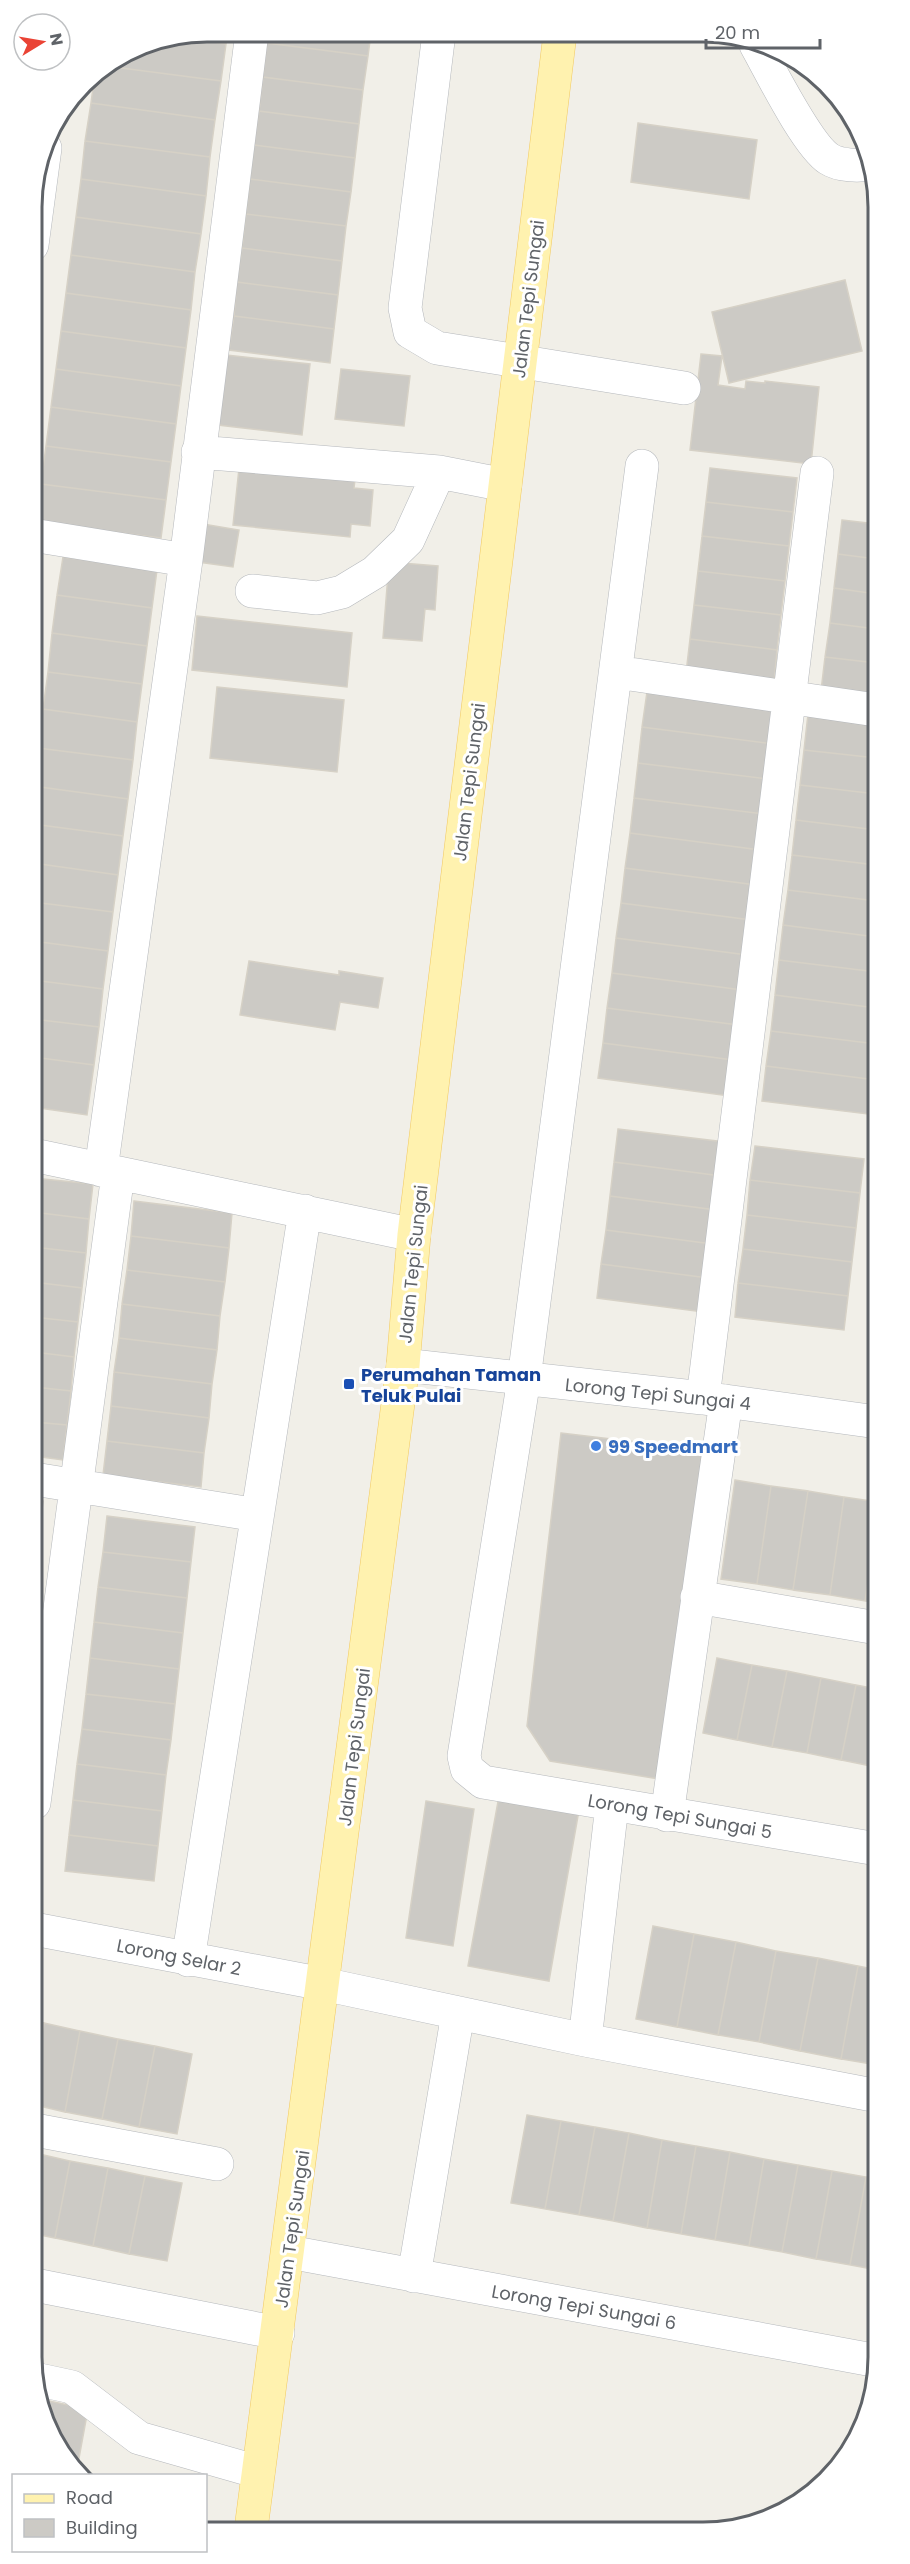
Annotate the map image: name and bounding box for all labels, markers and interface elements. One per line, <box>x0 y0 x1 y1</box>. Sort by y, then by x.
north arrow <box>12 12 72 72</box>
scale bar <box>706 12 820 50</box>
text: 20 m <box>715 20 760 45</box>
text: N <box>44 31 69 47</box>
street label: Jalan Tepi Sungai <box>506 218 550 380</box>
street label: Jalan Tepi Sungai <box>447 701 491 863</box>
street label: Jalan Tepi Sungai <box>392 1183 434 1345</box>
place label: Perumahan Taman Teluk Pulai <box>361 1362 541 1408</box>
street label: Lorong Tepi Sungai 4 <box>564 1372 752 1416</box>
marker: Perumahan Taman Teluk Pulai <box>342 1377 356 1391</box>
place label: 99 Speedmart <box>608 1434 738 1459</box>
marker: 99 Speedmart <box>589 1439 603 1453</box>
street label: Jalan Tepi Sungai <box>332 1666 376 1828</box>
street label: Lorong Tepi Sungai 5 <box>586 1787 774 1845</box>
street label: Lorong Selar 2 <box>115 1933 243 1981</box>
street label: Jalan Tepi Sungai <box>269 2148 315 2310</box>
street label: Lorong Tepi Sungai 6 <box>490 2278 678 2336</box>
legend <box>12 2474 207 2552</box>
text: Road <box>66 2485 113 2510</box>
text: Building <box>66 2515 138 2540</box>

